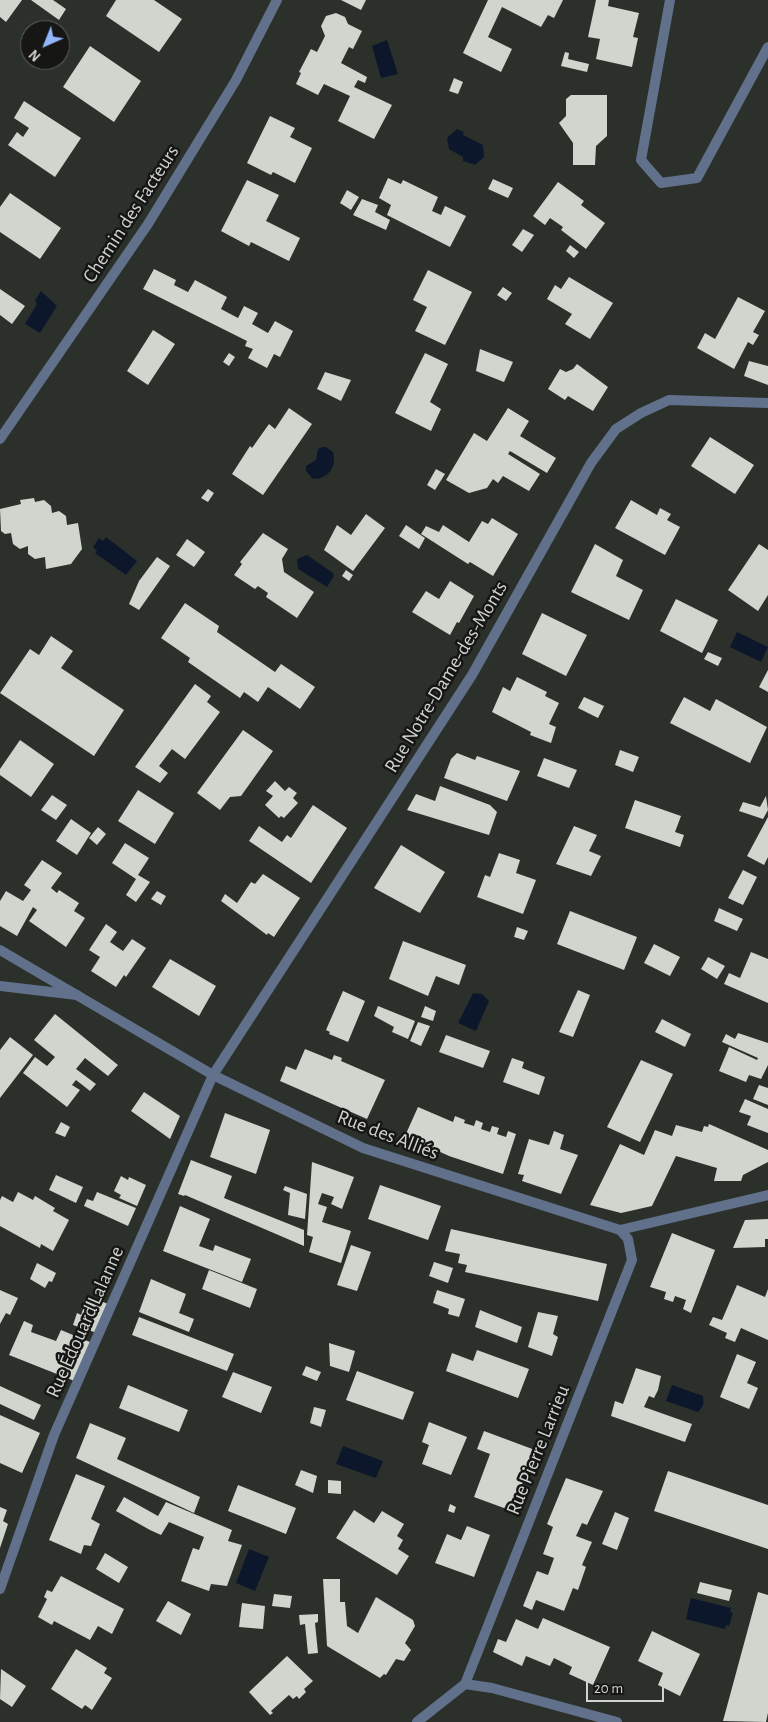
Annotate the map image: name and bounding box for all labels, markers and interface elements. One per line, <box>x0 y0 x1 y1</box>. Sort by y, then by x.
north arrow <box>20 20 70 70</box>
text: N <box>27 47 44 63</box>
street label: Chemin des Facteurs <box>78 141 184 287</box>
street label: Rue Notre-Dame-des-Monts <box>379 577 513 777</box>
street label: Rue des Alliés <box>334 1105 442 1165</box>
street label: Rue Édouard Lalanne <box>41 1243 129 1401</box>
street label: Rue Pierre Larrieu <box>501 1382 575 1518</box>
scale bar <box>588 1670 666 1702</box>
text: 20 m <box>594 1681 623 1696</box>

